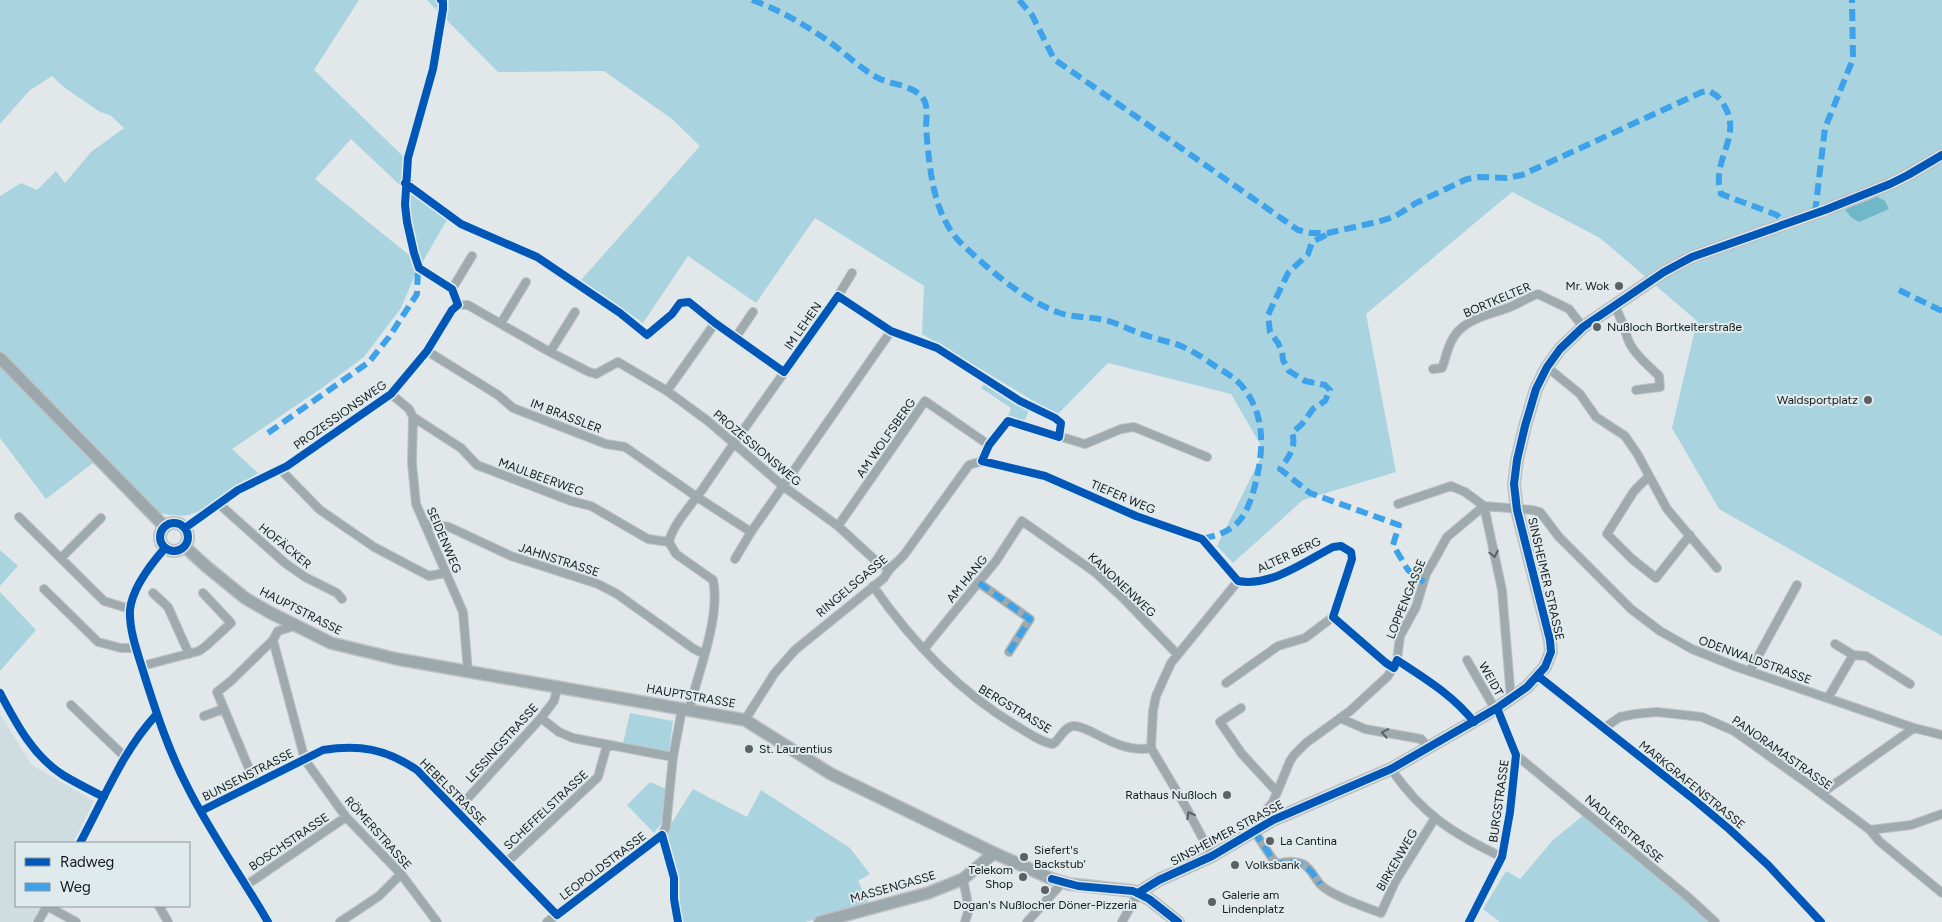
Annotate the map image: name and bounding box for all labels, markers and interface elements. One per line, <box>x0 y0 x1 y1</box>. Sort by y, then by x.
place label: Mr. Wok <box>1566 279 1609 293</box>
street label: BORTKELTER <box>1461 280 1533 320</box>
marker: Mr. Wok <box>1613 280 1625 292</box>
street label: IM LEHEN <box>781 299 825 353</box>
place label: Nußloch Bortkelterstraße <box>1607 320 1742 334</box>
marker: Nußloch Bortkelterstraße <box>1591 321 1603 333</box>
street label: PROZESSIONSWEG <box>291 378 389 452</box>
place label: Waldsportplatz <box>1777 393 1858 407</box>
marker: Waldsportplatz <box>1862 394 1874 406</box>
street label: IM BRASSLER <box>529 396 603 436</box>
street label: AM WOLFSBERG <box>854 396 918 480</box>
street label: PROZESSIONSWEG <box>710 407 804 489</box>
street label: MAULBEERWEG <box>496 455 586 499</box>
street label: TIEFER WEG <box>1089 477 1157 517</box>
street label: SEIDENWEG <box>424 505 464 575</box>
street label: SINSHEIMER STRASSE <box>1525 516 1567 642</box>
street label: HOFÄCKER <box>256 521 314 571</box>
street label: ALTER BERG <box>1255 534 1323 576</box>
street label: JAHNSTRASSE <box>517 540 601 580</box>
street label: KANONENWEG <box>1085 550 1159 620</box>
one-way arrow <box>1489 550 1499 558</box>
street label: RINGELSGASSE <box>813 552 891 620</box>
street label: AM HANG <box>944 553 990 605</box>
street label: LOPPENGASSE <box>1384 557 1428 641</box>
street label: HAUPTSTRASSE <box>257 584 345 638</box>
street label: ODENWALDSTRASSE <box>1697 633 1813 687</box>
street label: WEIDT <box>1476 660 1506 699</box>
street label: HAUPTSTRASSE <box>645 681 737 711</box>
street label: BERGSTRASSE <box>976 682 1054 736</box>
street label: LESSINGSTRASSE <box>463 701 541 785</box>
street label: PANORAMASTRASSE <box>1729 713 1835 793</box>
one-way arrow <box>1380 728 1389 738</box>
street label: MARKGRAFENSTRASSE <box>1636 738 1748 832</box>
place label: St. Laurentius <box>759 742 833 756</box>
marker: St. Laurentius <box>743 743 755 755</box>
street label: BUNSENSTRASSE <box>200 746 296 804</box>
street label: HEBELSTRASSE <box>417 756 489 828</box>
street label: BURGSTRASSE <box>1486 758 1512 844</box>
street label: SCHEFFELSTRASSE <box>501 767 591 853</box>
place label: Rathaus Nußloch <box>1125 788 1217 802</box>
marker: Rathaus Nußloch <box>1221 789 1233 801</box>
street label: NADLERSTRASSE <box>1582 792 1666 866</box>
street label: RÖMERSTRASSE <box>342 794 414 872</box>
street label: SINSHEIMER STRASSE <box>1168 797 1286 869</box>
street label: BOSCHSTRASSE <box>246 810 332 874</box>
one-way arrow <box>1186 812 1196 821</box>
street label: BIRKENWEG <box>1374 826 1420 894</box>
street label: LEOPOLDSTRASSE <box>557 829 649 903</box>
place label: La Cantina <box>1280 834 1337 848</box>
marker: La Cantina <box>1264 835 1276 847</box>
legend <box>15 842 190 907</box>
place label: Siefert's Backstub' <box>1034 843 1086 871</box>
marker: Siefert's Backstub' <box>1018 851 1030 863</box>
text: Radweg <box>60 853 114 871</box>
place label: Volksbank <box>1245 858 1300 872</box>
marker: Volksbank <box>1229 859 1241 871</box>
place label: Telekom Shop <box>969 863 1013 891</box>
street label: MASSENGASSE <box>849 868 937 906</box>
marker: Telekom Shop <box>1017 871 1029 883</box>
text: Weg <box>60 878 91 896</box>
marker: Dogan's Nußlocher Döner-Pizzeria <box>1039 884 1051 896</box>
place label: Galerie am Lindenplatz <box>1222 888 1284 916</box>
marker: Galerie am Lindenplatz <box>1206 896 1218 908</box>
place label: Dogan's Nußlocher Döner-Pizzeria <box>953 898 1137 912</box>

